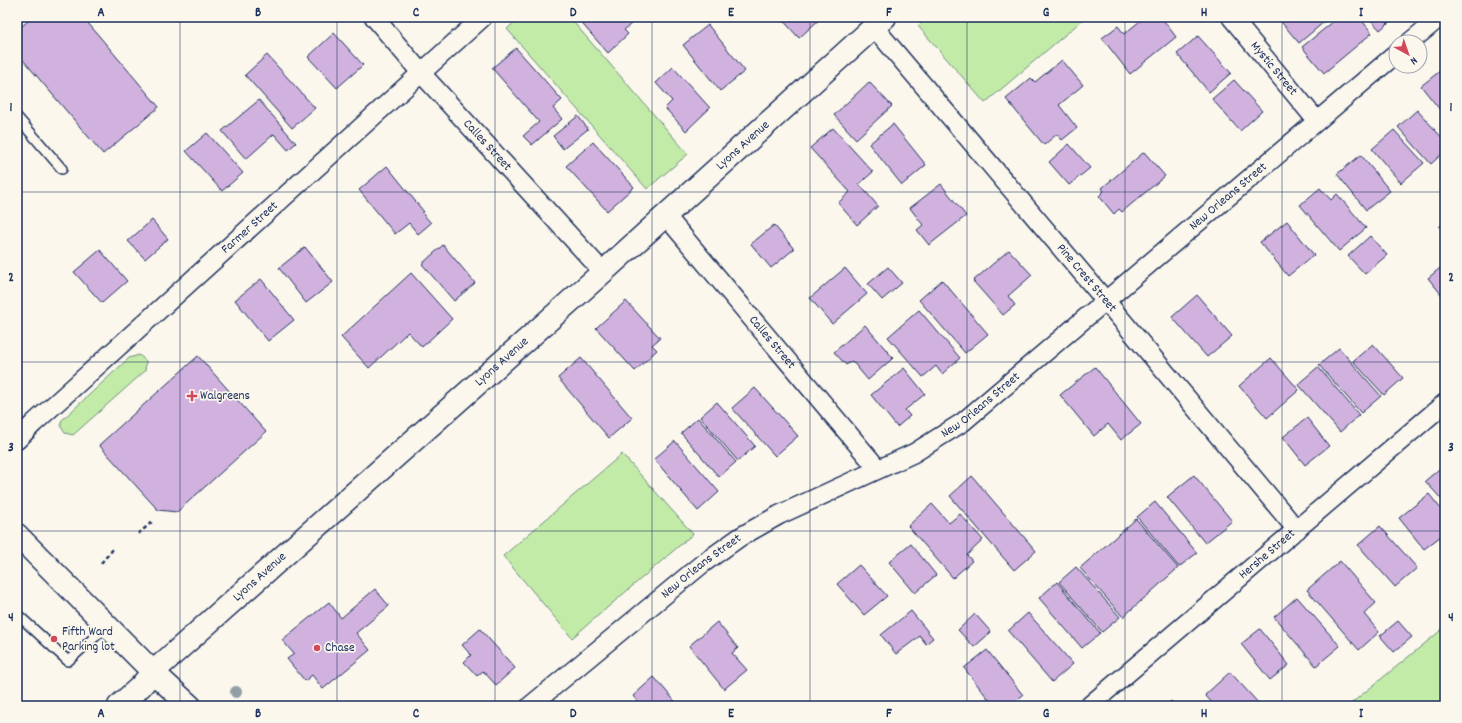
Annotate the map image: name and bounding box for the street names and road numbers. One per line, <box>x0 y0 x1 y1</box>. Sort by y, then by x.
street label: Mystic Street <box>1246 37 1302 100</box>
street label: Calles Street <box>458 115 516 176</box>
street label: Lyons Avenue <box>712 116 774 175</box>
street label: New Orleans Street <box>1185 158 1271 235</box>
street label: Farmer Street <box>217 197 283 259</box>
street label: Pine Crest Street <box>1052 240 1121 317</box>
street label: Calles Street <box>744 312 800 373</box>
street label: Lyons Avenue <box>471 332 533 391</box>
street label: New Orleans Street <box>937 368 1025 443</box>
street label: Hershe Street <box>1235 525 1300 584</box>
street label: New Orleans Street <box>657 529 745 603</box>
street label: Lyons Avenue <box>229 548 291 606</box>

